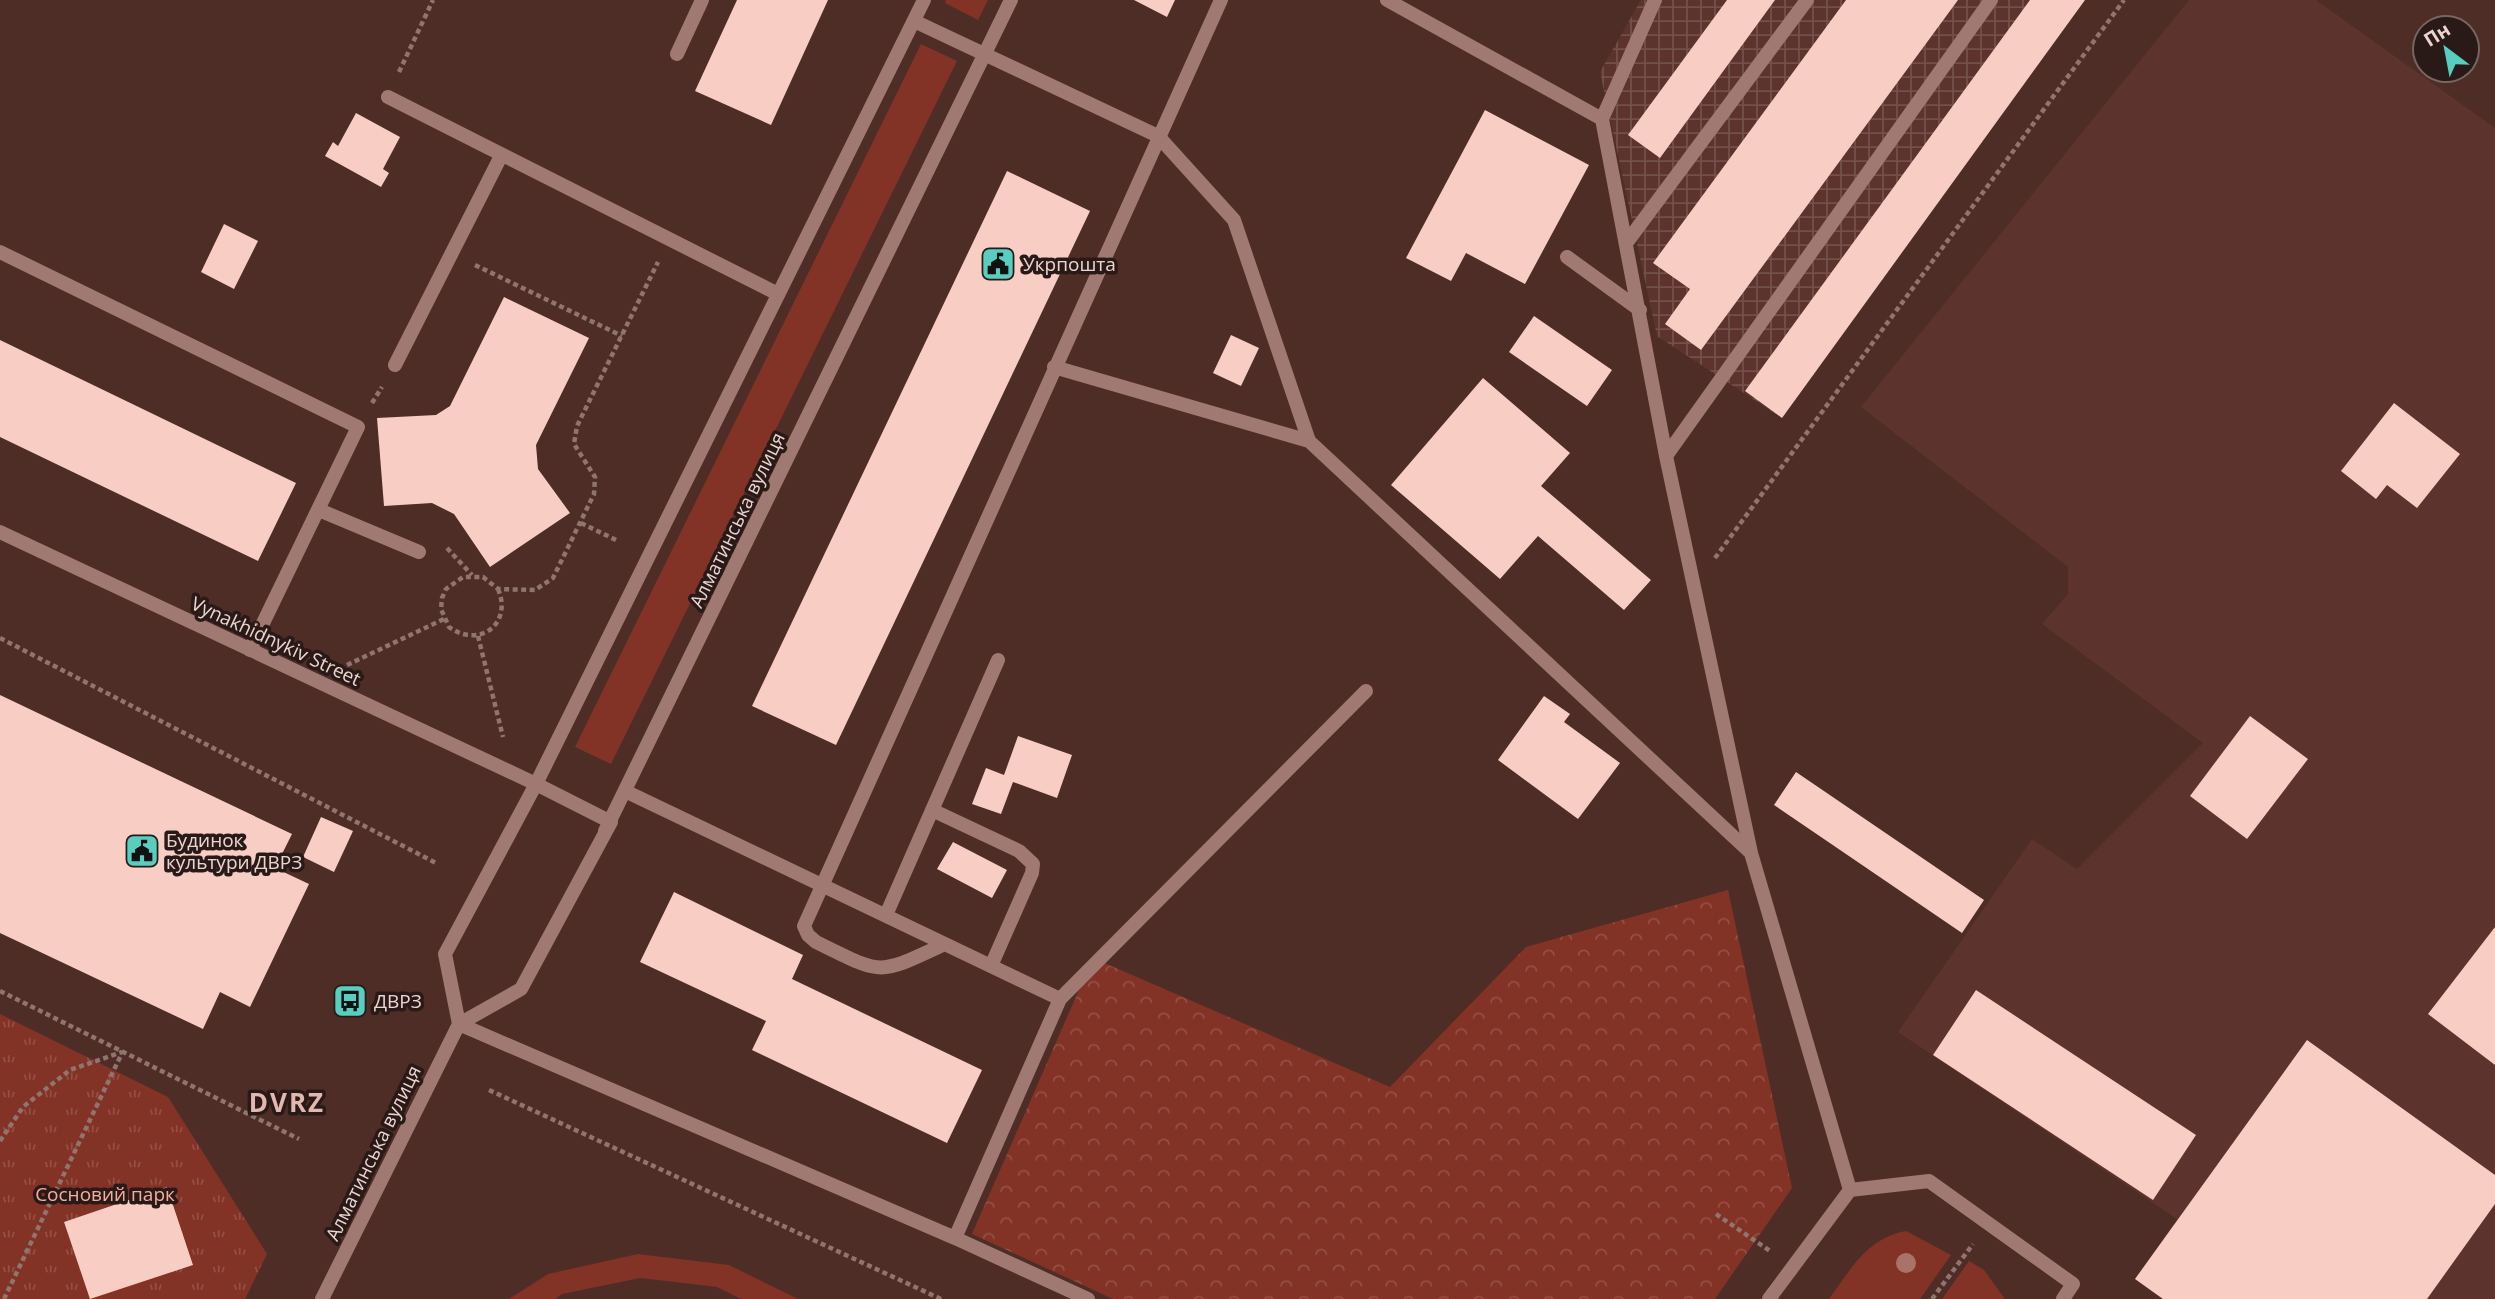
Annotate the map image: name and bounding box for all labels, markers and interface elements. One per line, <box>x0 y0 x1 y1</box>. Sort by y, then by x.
north arrow <box>2411 14 2481 84</box>
text: Пн <box>2419 16 2455 53</box>
public building icon: Укрпошта <box>979 245 1017 283</box>
place label: Укрпошта <box>1023 251 1116 277</box>
street label: Алматинська вулиця <box>683 428 791 612</box>
street label: Vynakhidnykiv Street <box>187 590 365 692</box>
place label: Будинок культури ДВРЗ <box>166 827 302 875</box>
public building icon: Будинок культури ДВРЗ <box>123 832 161 870</box>
bus stop icon: ДВРЗ <box>331 982 369 1020</box>
place label: ДВРЗ <box>374 988 422 1014</box>
street label: Алматинська вулиця <box>319 1061 427 1245</box>
district label: DVRZ <box>249 1084 325 1120</box>
park label: Сосновий парк <box>35 1181 175 1207</box>

